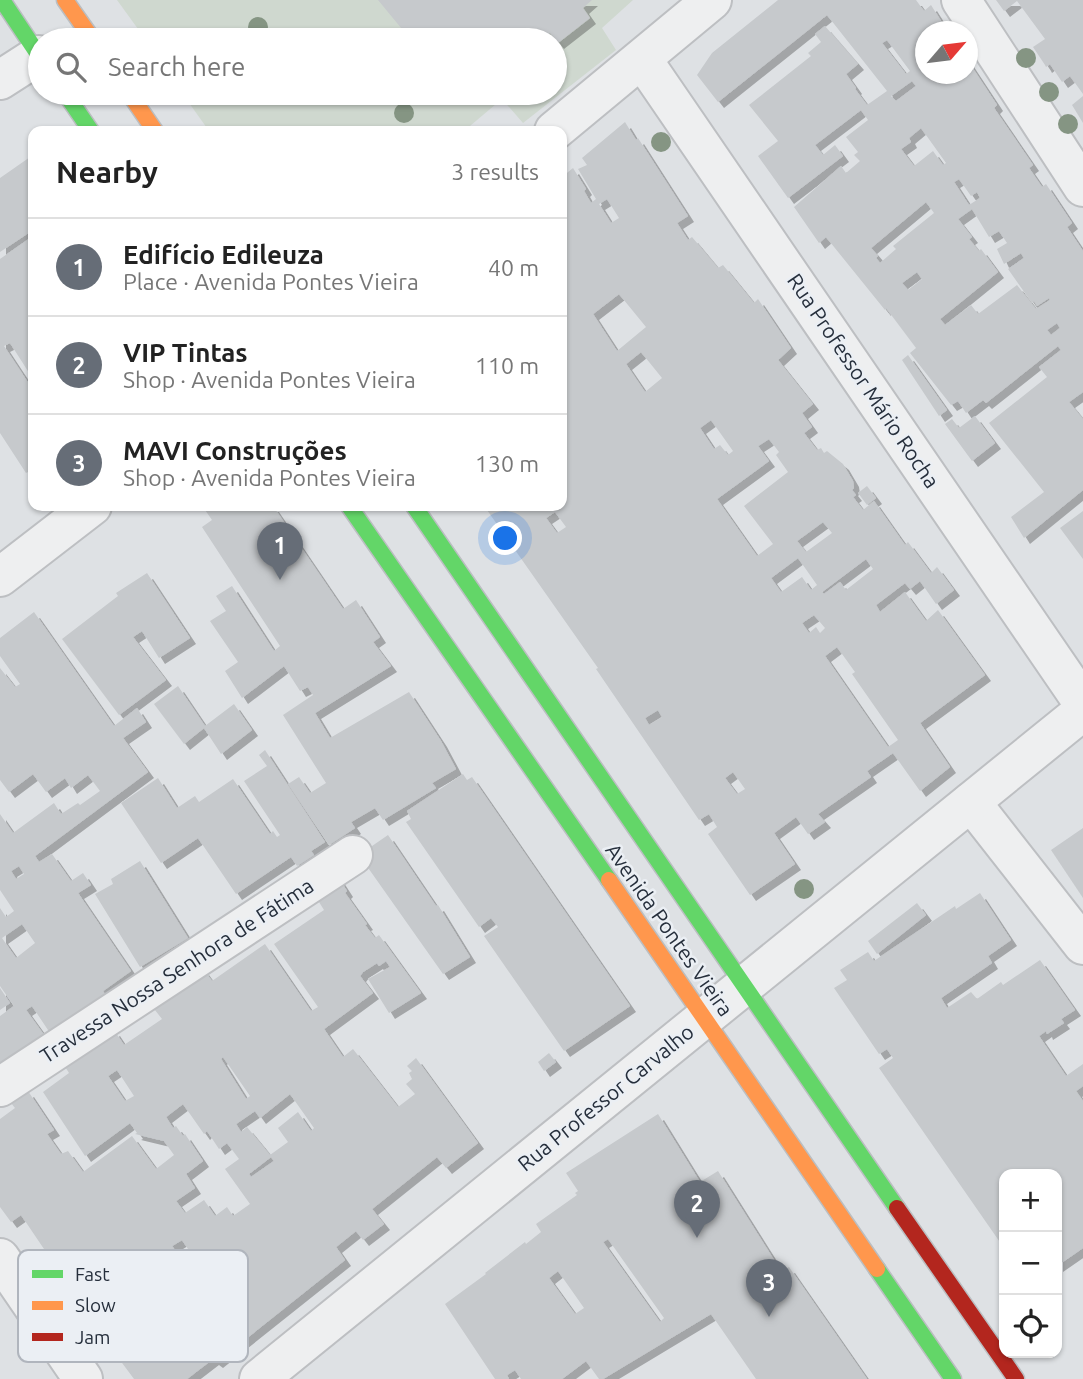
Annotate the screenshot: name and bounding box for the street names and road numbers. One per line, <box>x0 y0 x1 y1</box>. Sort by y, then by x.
street label: Rua Professor Mário Rocha <box>783 269 945 492</box>
street label: Avenida Pontes Vieira <box>601 839 738 1020</box>
street label: Travessa Nossa Senhora de Fátima <box>35 873 318 1068</box>
street label: Rua Professor Carvalho <box>513 1019 698 1176</box>

